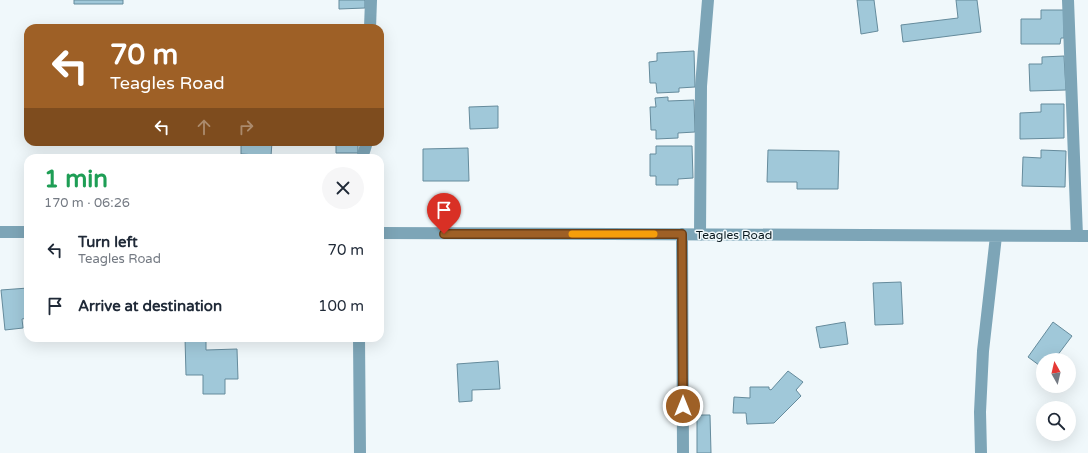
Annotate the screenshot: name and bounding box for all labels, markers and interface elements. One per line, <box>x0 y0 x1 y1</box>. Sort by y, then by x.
text: 70 m <box>110 38 178 72</box>
icon: left <box>44 40 96 92</box>
text: Teagles Road <box>110 72 225 94</box>
icon: left <box>151 116 173 138</box>
icon: ahead <box>193 116 215 138</box>
icon: right <box>235 116 257 138</box>
text: 1 min <box>44 165 108 194</box>
button: close <box>322 167 364 209</box>
pin <box>427 193 461 234</box>
text: 170 m · 06:26 <box>44 195 130 211</box>
icon: arrive <box>433 199 455 221</box>
street label: Teagles Road <box>696 228 772 242</box>
text: Turn left <box>78 233 138 251</box>
icon: left <box>44 239 66 261</box>
text: 70 m <box>327 241 364 259</box>
text: Teagles Road <box>78 251 161 267</box>
icon: arrive <box>44 295 66 317</box>
text: Arrive at destination <box>78 297 222 315</box>
text: 100 m <box>318 297 364 315</box>
north arrow <box>1036 353 1076 393</box>
map controls <box>1036 353 1076 441</box>
position arrow <box>662 385 704 427</box>
button: search <box>1036 401 1076 441</box>

